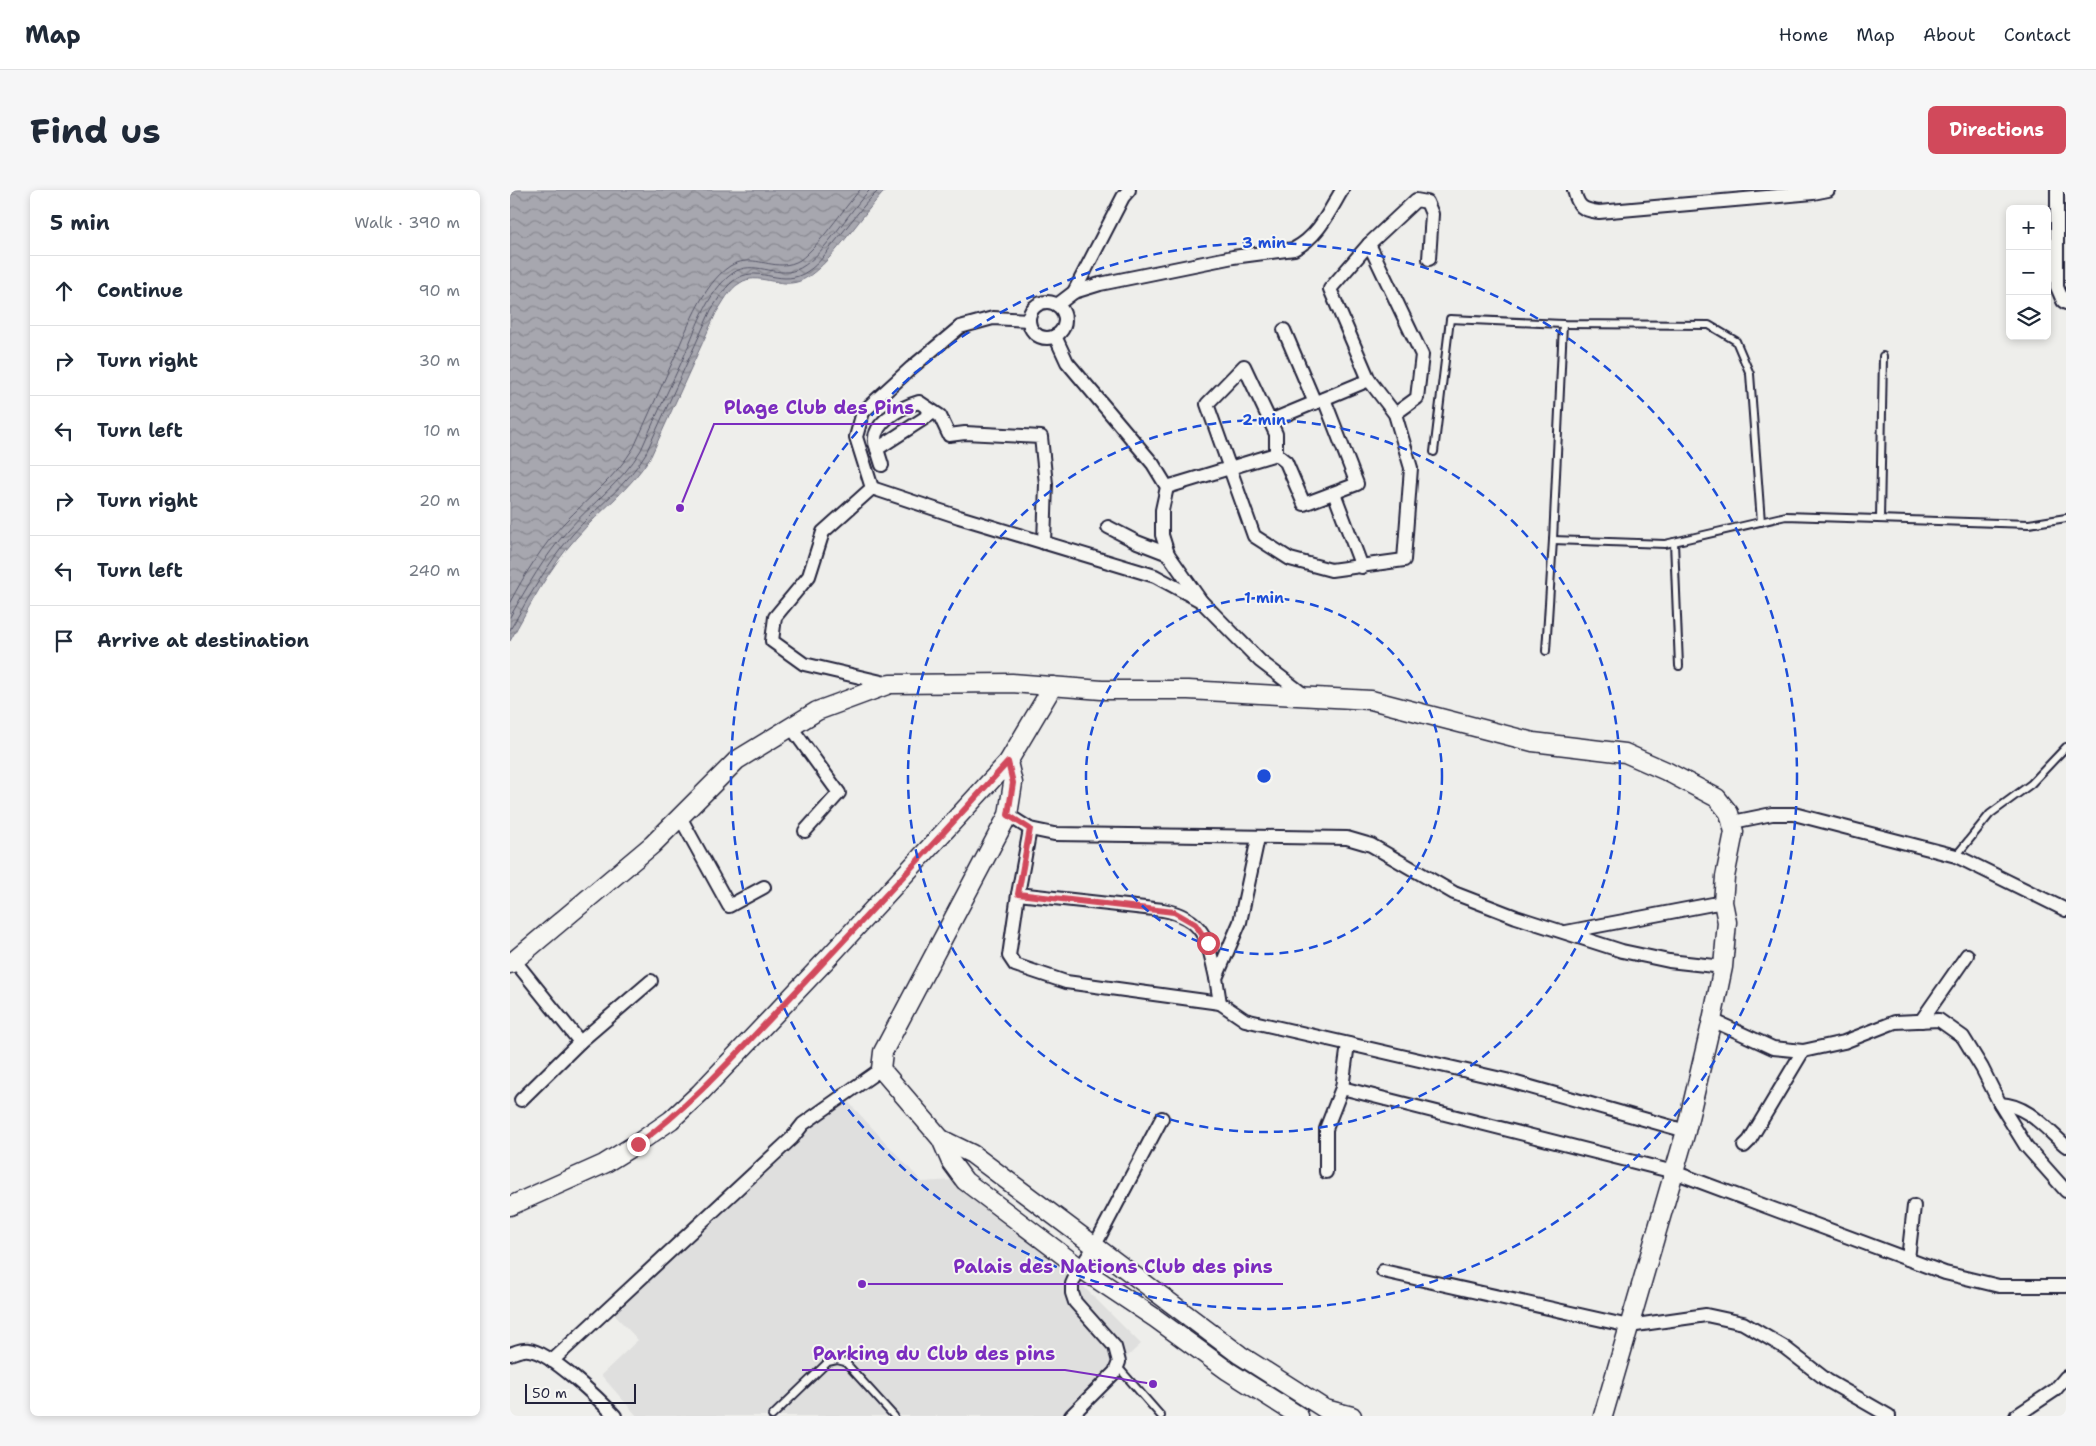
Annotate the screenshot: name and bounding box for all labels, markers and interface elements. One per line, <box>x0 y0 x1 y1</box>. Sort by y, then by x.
text: Map <box>25 19 81 51</box>
text: Home <box>1779 23 1828 47</box>
text: Map <box>1856 23 1895 47</box>
text: About <box>1923 23 1976 47</box>
text: Contact <box>2004 23 2071 47</box>
button: Directions <box>1928 106 2066 154</box>
text: Find us <box>30 107 161 154</box>
map controls <box>2006 205 2051 340</box>
button: + <box>2006 205 2051 250</box>
text: 5 min <box>50 209 110 237</box>
text: Walk · 390 m <box>354 212 460 233</box>
text: 3 min <box>1242 233 1286 253</box>
button: − <box>2006 250 2051 295</box>
icon: ahead <box>50 277 78 305</box>
text: Continue <box>97 278 183 303</box>
text: 90 m <box>419 280 460 301</box>
button: layers <box>2006 295 2051 340</box>
icon: right <box>50 347 78 375</box>
text: Turn right <box>97 348 198 373</box>
text: 30 m <box>419 350 460 371</box>
callout: Plage Club des Pins <box>714 390 925 424</box>
text: Plage Club des Pins <box>724 395 914 420</box>
text: 2 min <box>1242 410 1286 430</box>
icon: left <box>50 417 78 445</box>
text: Turn left <box>97 418 183 443</box>
text: 10 m <box>423 420 460 441</box>
icon: right <box>50 487 78 515</box>
text: Turn right <box>97 488 198 513</box>
text: 20 m <box>419 490 460 511</box>
icon: left <box>50 557 78 585</box>
text: Turn left <box>97 558 183 583</box>
text: 240 m <box>408 560 460 581</box>
text: 1 min <box>1244 588 1284 608</box>
icon: arrive <box>50 627 78 655</box>
text: Arrive at destination <box>97 628 309 653</box>
centre of rings <box>1255 767 1273 785</box>
route start <box>1197 932 1220 955</box>
route end <box>627 1133 650 1156</box>
callout: Palais des Nations Club des pins <box>943 1250 1283 1284</box>
text: Palais des Nations Club des pins <box>953 1254 1273 1279</box>
callout: Parking du Club des pins <box>802 1336 1065 1370</box>
text: Parking du Club des pins <box>813 1341 1055 1366</box>
scale bar <box>525 1381 636 1404</box>
text: 50 m <box>532 1384 567 1402</box>

